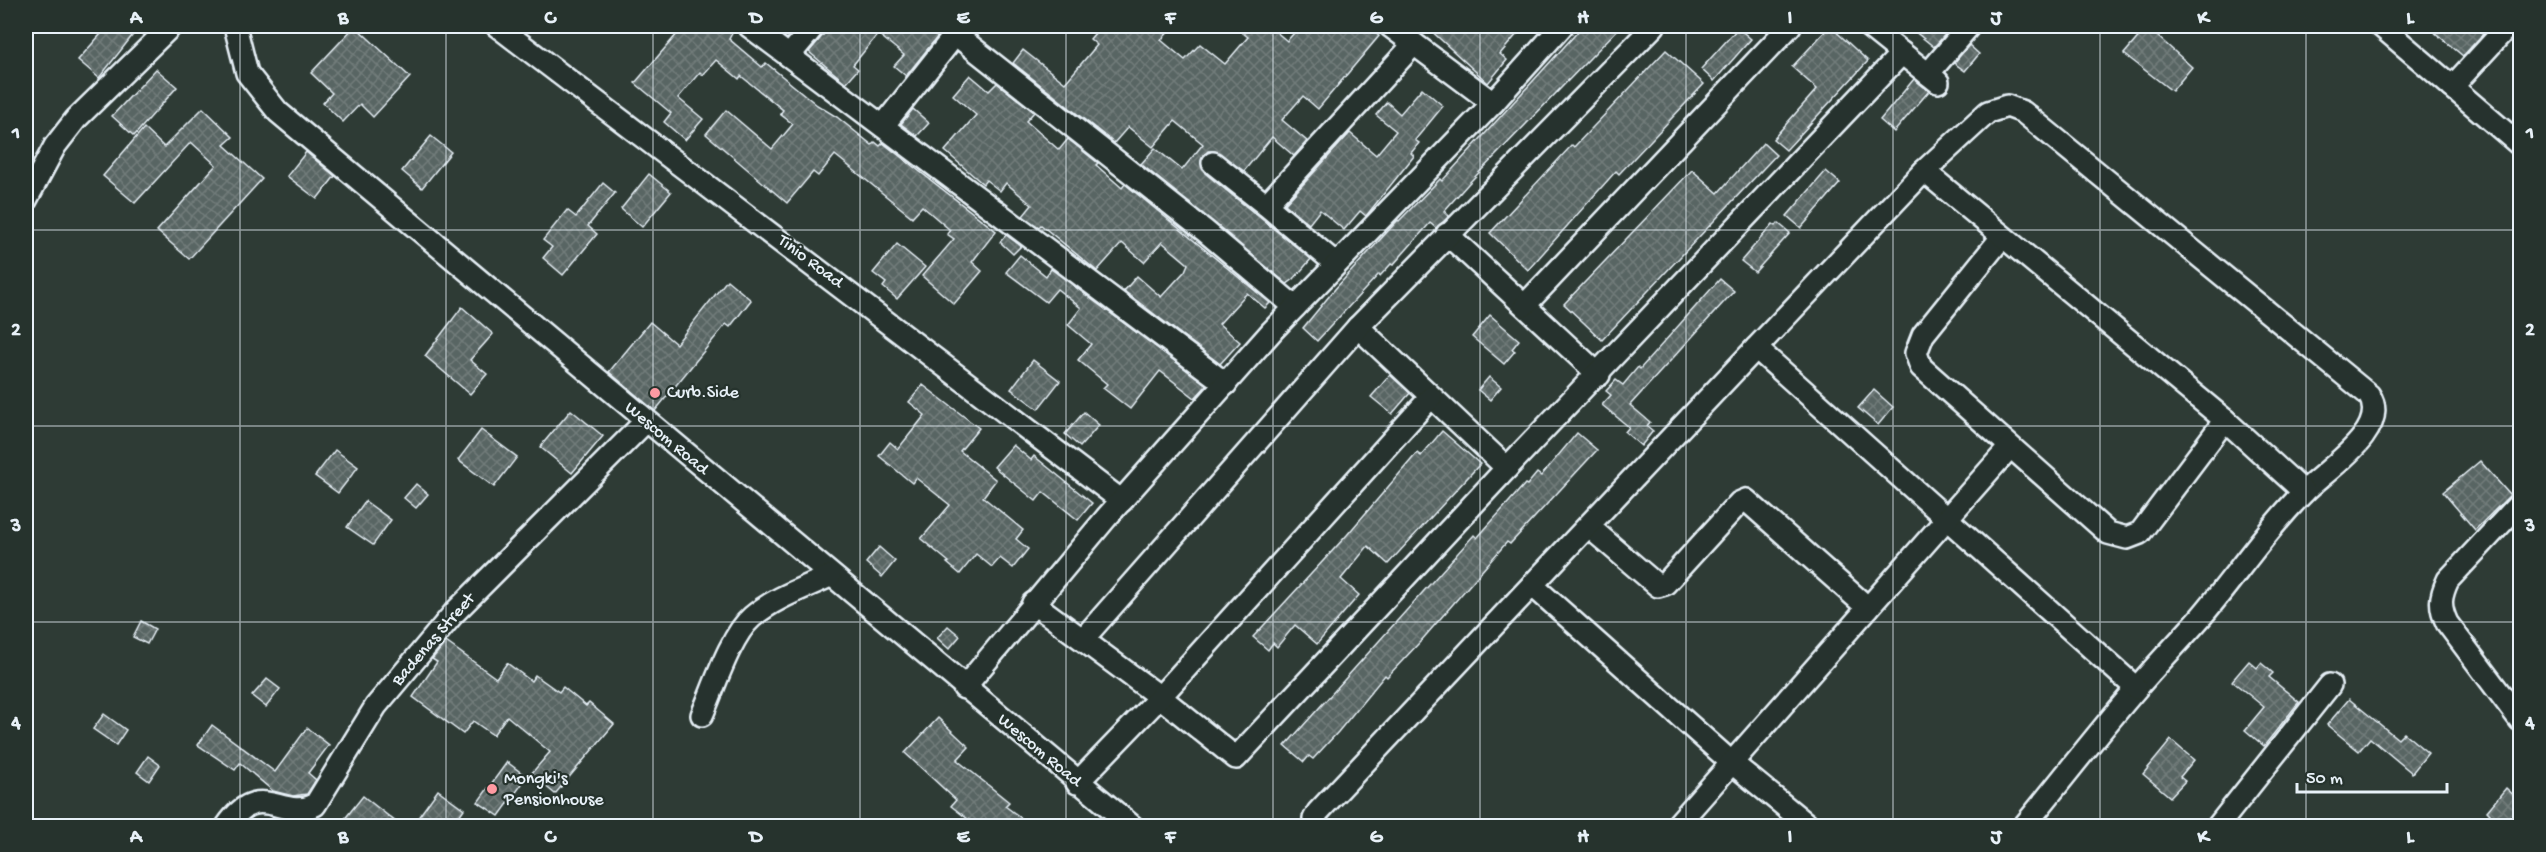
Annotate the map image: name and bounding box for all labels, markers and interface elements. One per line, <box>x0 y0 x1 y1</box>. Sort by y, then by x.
text: A <box>129 8 144 31</box>
text: B <box>337 8 349 31</box>
text: C <box>544 8 558 31</box>
text: D <box>747 8 763 31</box>
text: E <box>957 8 971 31</box>
text: F <box>1164 8 1177 31</box>
text: G <box>1370 8 1384 31</box>
text: H <box>1577 8 1589 31</box>
text: I <box>1788 8 1793 31</box>
text: J <box>1990 8 2003 31</box>
text: K <box>2196 8 2211 31</box>
text: L <box>2406 8 2415 31</box>
text: 1 <box>11 123 20 146</box>
text: 1 <box>2525 123 2534 146</box>
street label: Tinio Road <box>772 230 848 294</box>
text: 2 <box>11 320 21 343</box>
text: 2 <box>2525 320 2535 343</box>
place label: Curb.Side <box>667 383 740 404</box>
marker: Curb.Side <box>648 386 662 400</box>
street label: Wescom Road <box>620 398 713 481</box>
text: 3 <box>10 516 21 539</box>
text: 3 <box>2524 516 2535 539</box>
street label: Badenas Street <box>387 588 481 692</box>
street label: Wescom Road <box>993 710 1086 793</box>
text: 4 <box>10 713 21 736</box>
text: 4 <box>2524 713 2535 736</box>
scale bar <box>2297 756 2447 794</box>
place label: Mongki's Pensionhouse <box>503 769 604 811</box>
text: 50 m <box>2306 769 2343 790</box>
marker: Mongki's Pensionhouse <box>485 782 499 796</box>
text: A <box>129 827 144 850</box>
text: B <box>337 827 349 850</box>
text: C <box>544 827 558 850</box>
text: D <box>747 827 763 850</box>
text: E <box>957 827 971 850</box>
text: F <box>1164 827 1177 850</box>
text: G <box>1370 827 1384 850</box>
text: H <box>1577 827 1589 850</box>
text: I <box>1788 827 1793 850</box>
text: J <box>1990 827 2003 850</box>
text: K <box>2196 827 2211 850</box>
text: L <box>2406 827 2415 850</box>

